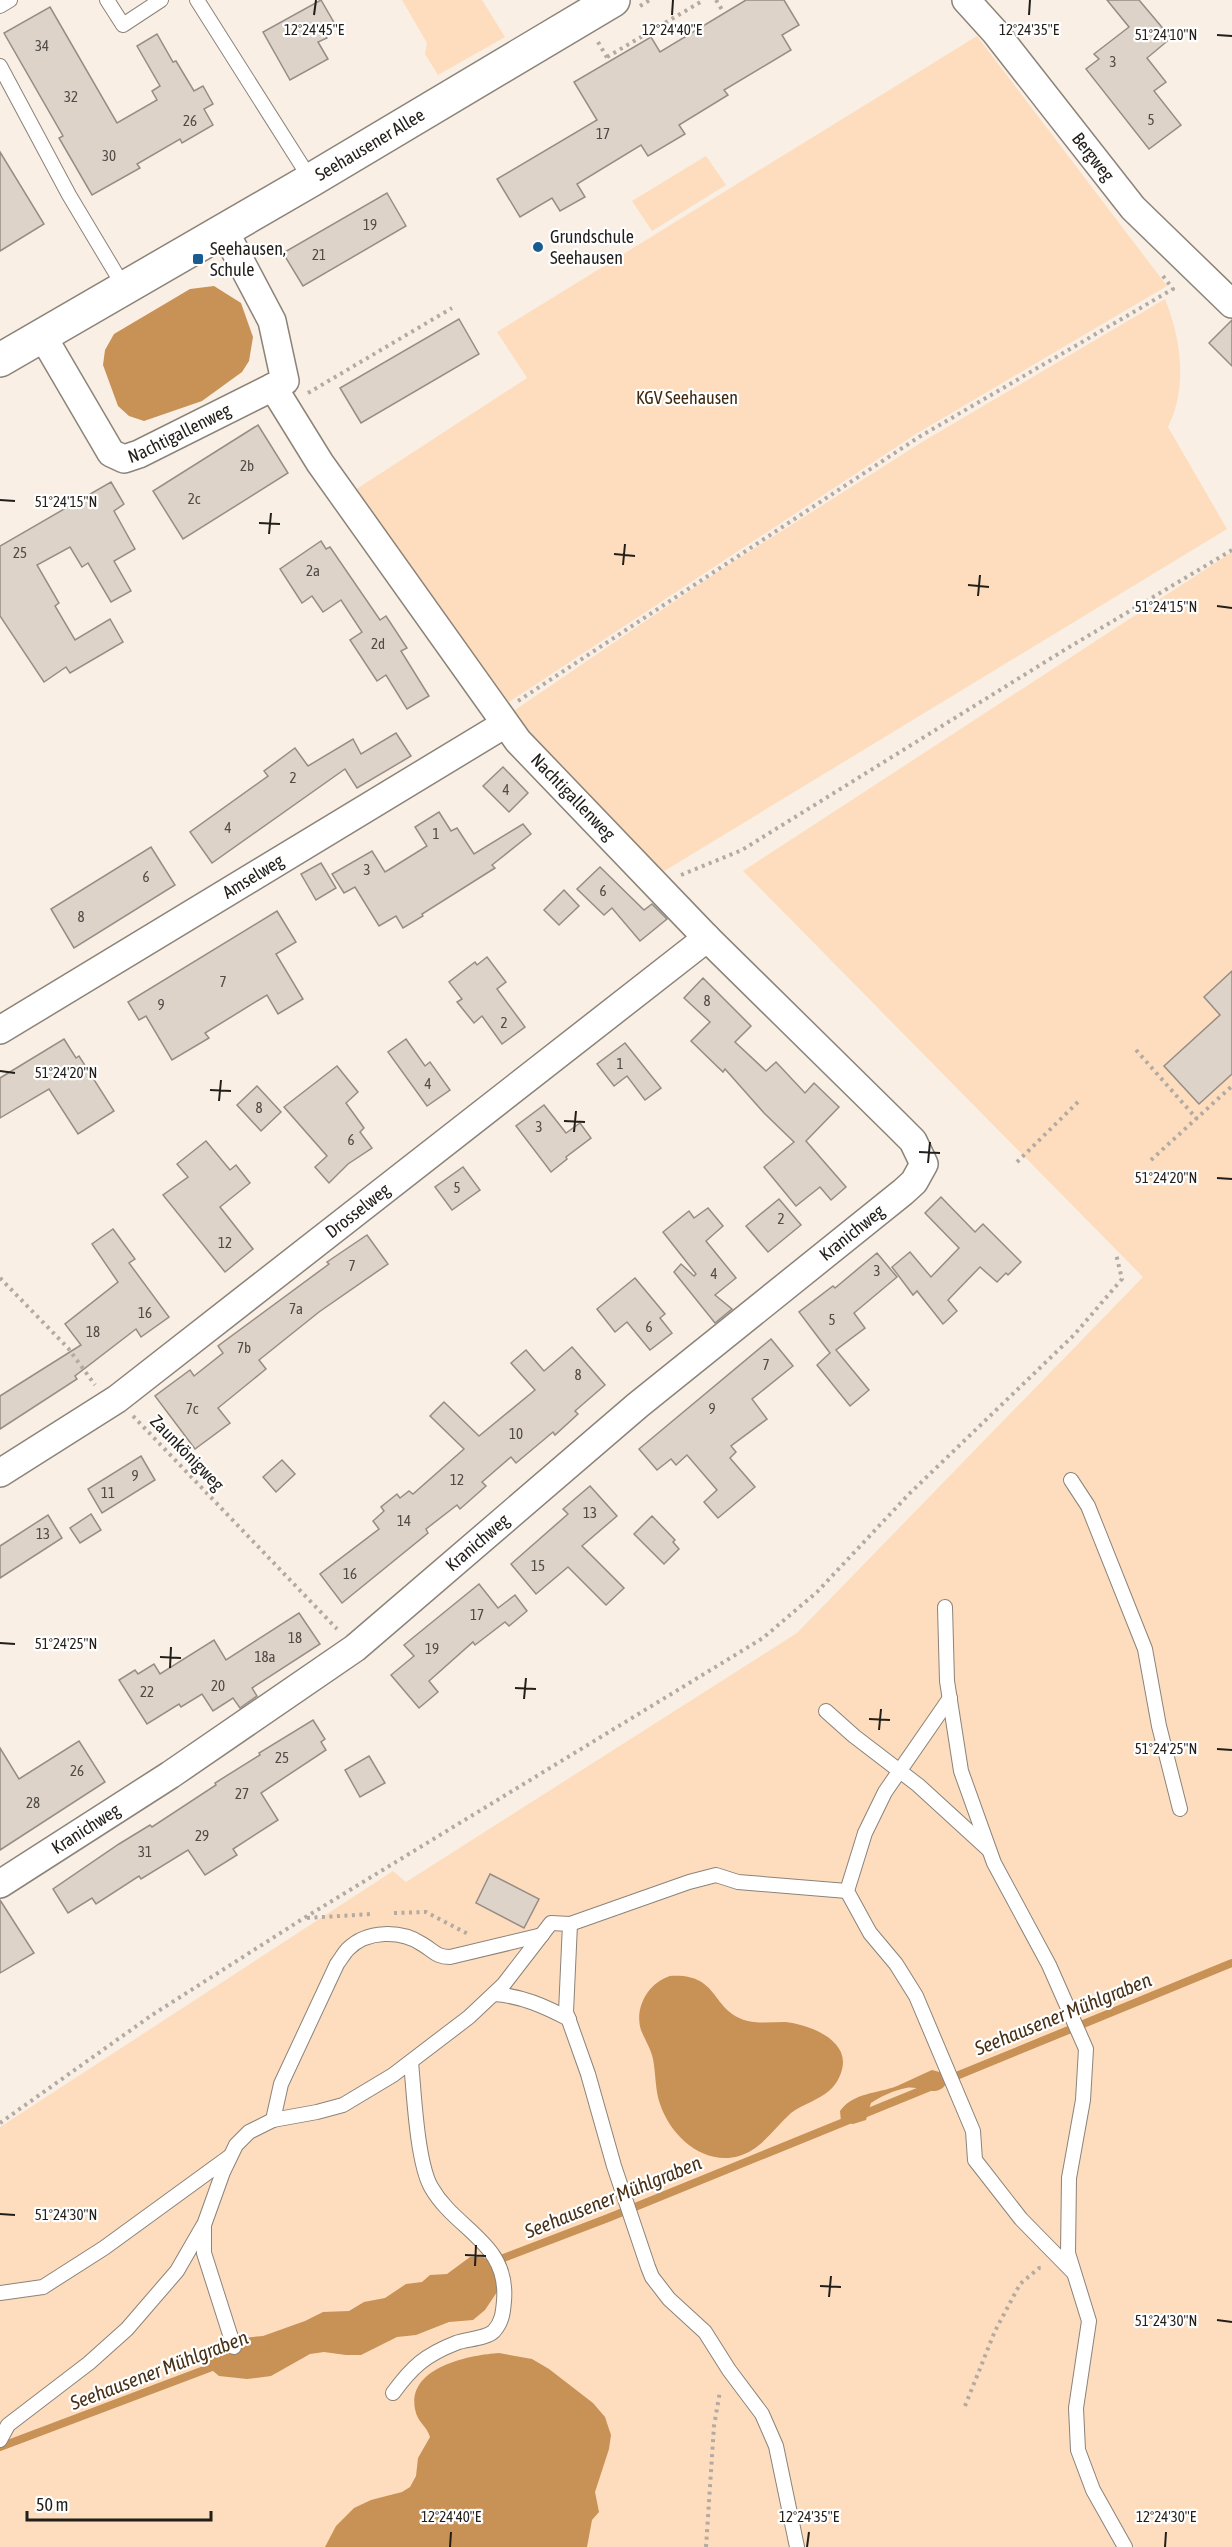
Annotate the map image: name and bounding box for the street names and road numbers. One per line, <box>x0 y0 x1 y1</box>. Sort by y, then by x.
street label: Seehausener Allee <box>311 104 428 185</box>
street label: Bergweg <box>1068 128 1119 185</box>
street label: Nachtigallenweg <box>125 399 234 467</box>
street label: Nachtigallenweg <box>527 749 620 844</box>
street label: Amselweg <box>219 850 287 903</box>
street label: Drosselweg <box>321 1179 394 1242</box>
street label: Kranichweg <box>815 1200 889 1265</box>
street label: Zaunkönigweg <box>146 1410 229 1495</box>
street label: Kranichweg <box>441 1509 514 1575</box>
street label: Kranichweg <box>48 1799 124 1858</box>

